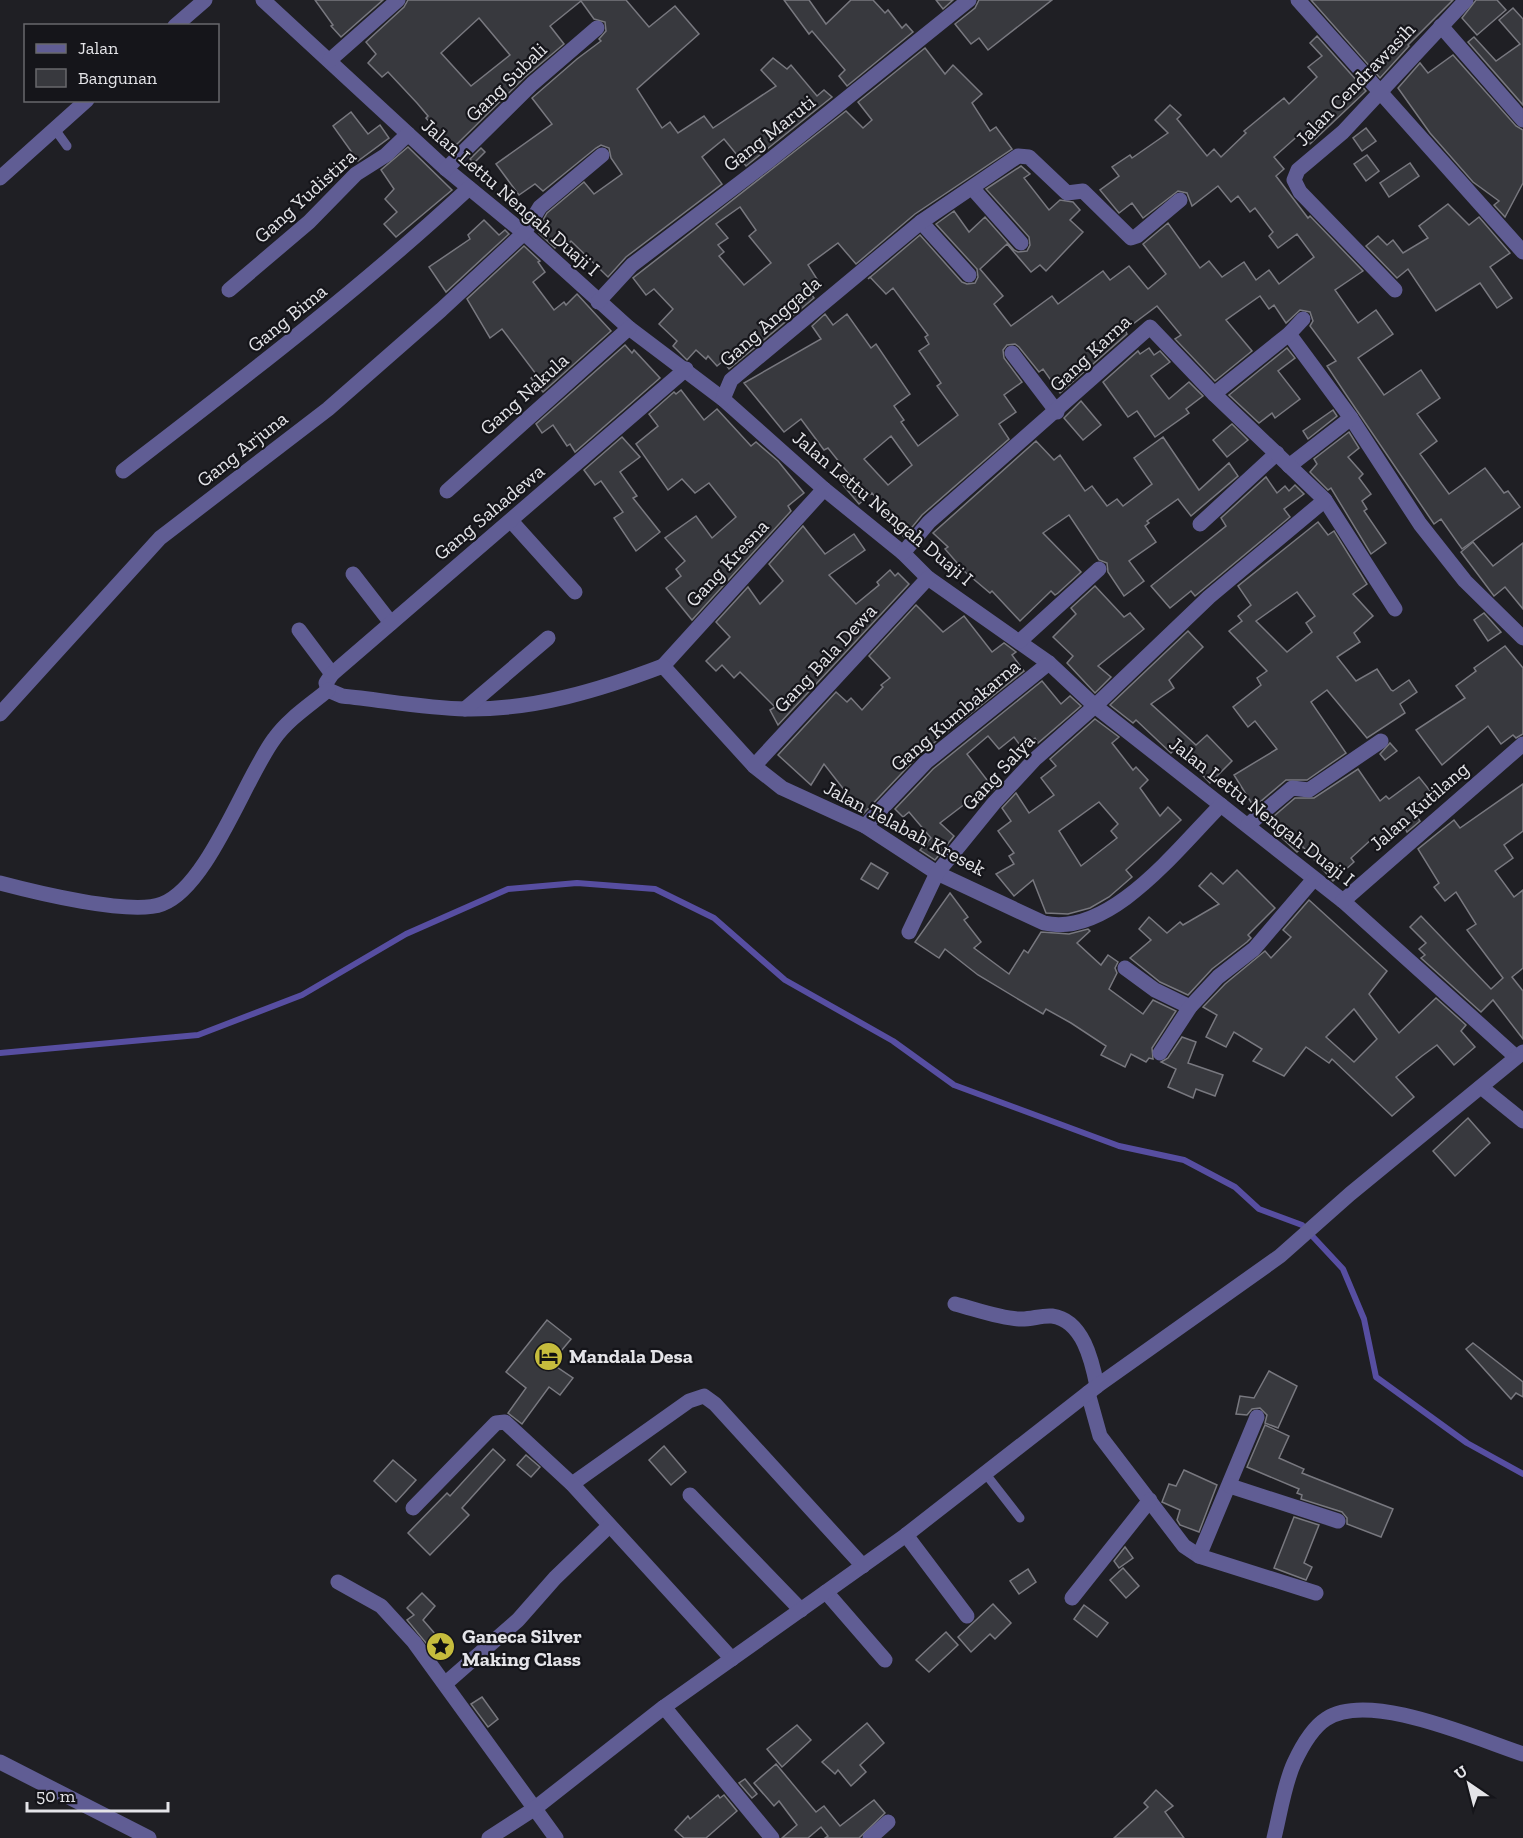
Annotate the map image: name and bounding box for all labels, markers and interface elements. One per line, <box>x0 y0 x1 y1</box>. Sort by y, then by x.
street label: Jalan Cendrawasih <box>1290 17 1421 151</box>
legend <box>24 24 219 102</box>
text: Jalan <box>78 37 119 59</box>
street label: Gang Subali <box>460 37 552 127</box>
text: Bangunan <box>78 67 158 89</box>
street label: Gang Maruti <box>718 89 820 176</box>
street label: Jalan Lettu Nengah Duaji I <box>417 113 605 281</box>
street label: Gang Yudistira <box>249 144 361 248</box>
street label: Gang Anggada <box>714 270 826 372</box>
street label: Gang Bima <box>243 279 332 357</box>
street label: Gang Karna <box>1044 309 1136 397</box>
street label: Gang Nakula <box>475 348 574 440</box>
street label: Gang Arjuna <box>192 406 292 492</box>
street label: Jalan Lettu Nengah Duaji I <box>788 426 978 590</box>
street label: Gang Sahadewa <box>429 459 549 565</box>
street label: Gang Kresna <box>680 514 774 612</box>
street label: Gang Bala Dewa <box>768 598 882 717</box>
street label: Gang Kumbakarna <box>885 654 1025 776</box>
street label: Gang Salya <box>957 729 1040 815</box>
street label: Jalan Lettu Nengah Duaji I <box>1165 731 1359 891</box>
street label: Jalan Kutilang <box>1365 756 1474 856</box>
street label: Jalan Telabah Kresek <box>820 775 990 881</box>
hotel icon: Mandala Desa <box>532 1340 564 1372</box>
place label: Mandala Desa <box>569 1344 693 1368</box>
place label: Ganeca Silver Making Class <box>462 1624 582 1671</box>
place icon: Ganeca Silver Making Class <box>425 1631 457 1663</box>
north arrow <box>1439 1754 1499 1814</box>
text: U <box>1451 1761 1471 1783</box>
scale bar <box>27 1775 168 1813</box>
text: 50 m <box>36 1785 76 1807</box>

